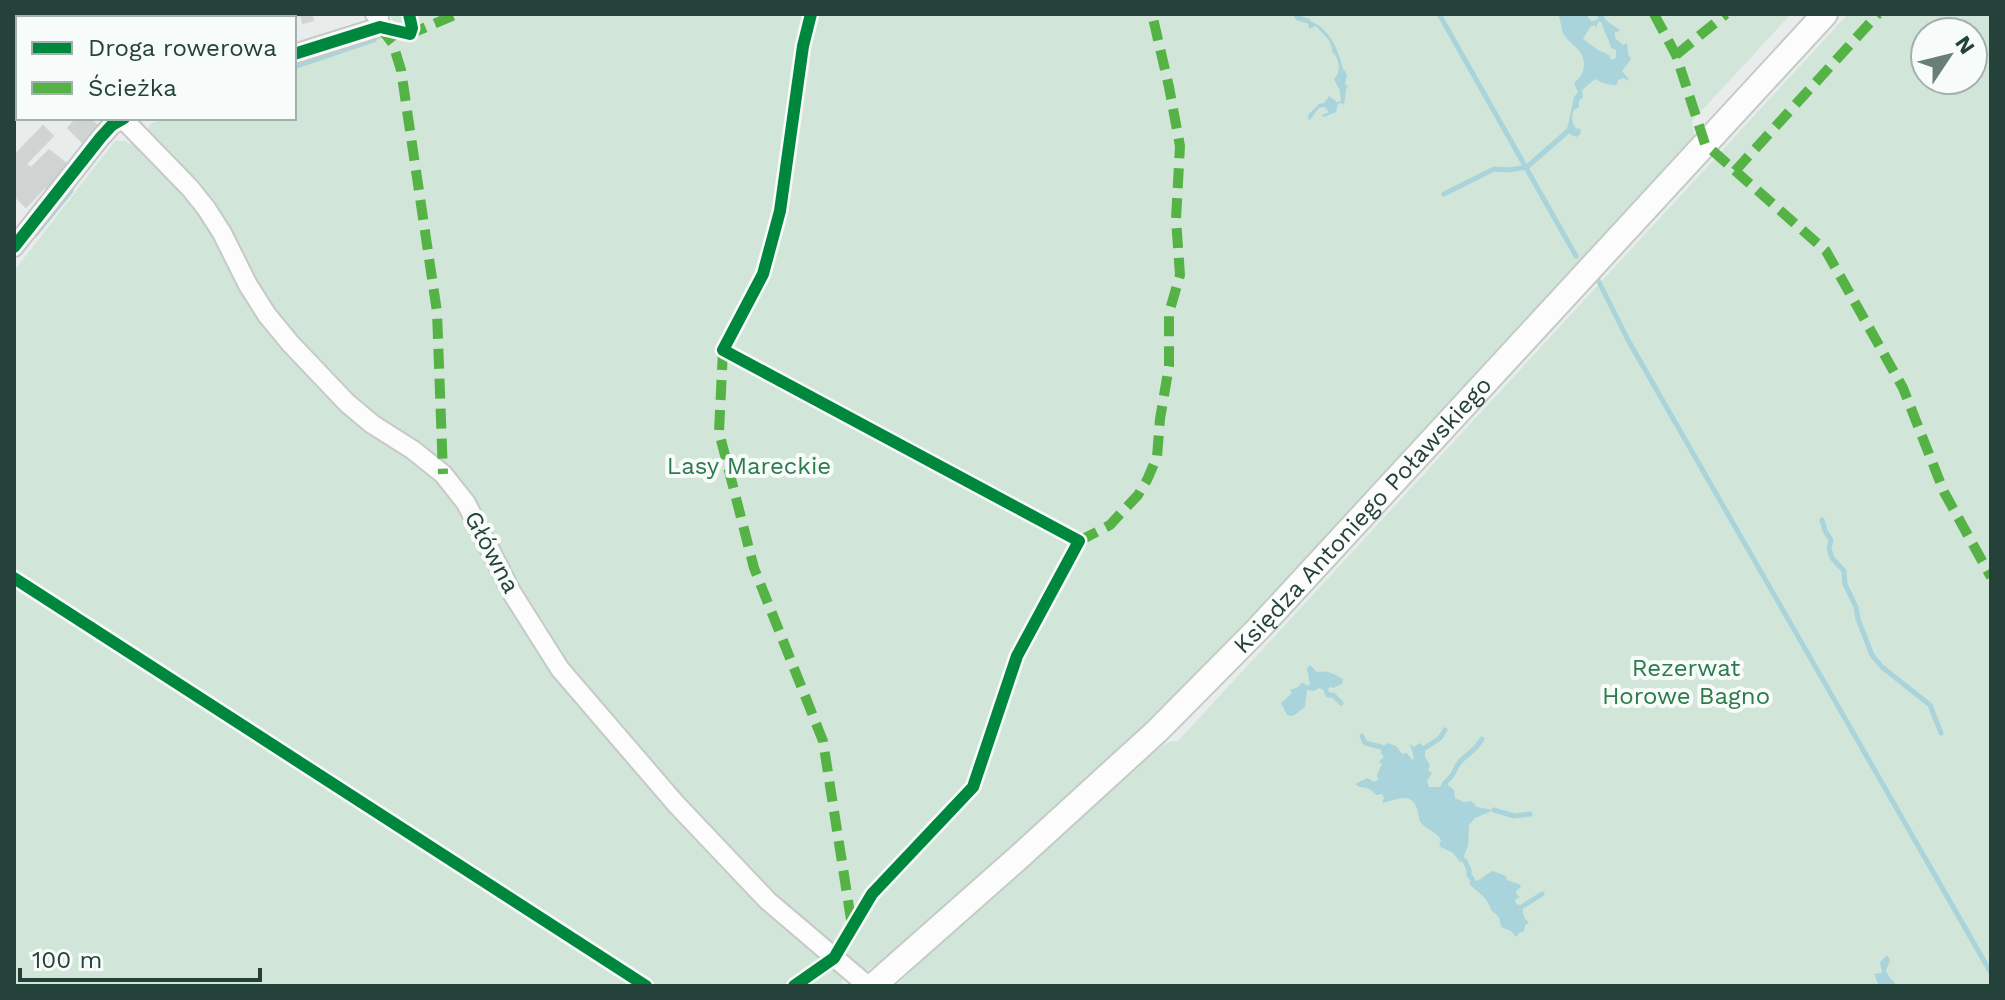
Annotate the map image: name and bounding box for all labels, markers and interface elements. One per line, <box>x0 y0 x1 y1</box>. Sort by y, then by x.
legend <box>16 16 296 120</box>
north arrow <box>1909 16 1989 96</box>
text: N <box>1950 31 1980 59</box>
text: Droga rowerowa <box>88 34 277 62</box>
text: Ścieżka <box>88 74 177 102</box>
street label: Księdza Antoniego Poławskiego <box>1228 371 1497 659</box>
park label: Lasy Mareckie <box>667 452 831 480</box>
street label: Główna <box>459 506 525 598</box>
park label: Rezerwat Horowe Bagno <box>1602 654 1770 710</box>
scale bar <box>20 932 260 982</box>
text: 100 m <box>32 946 102 974</box>

